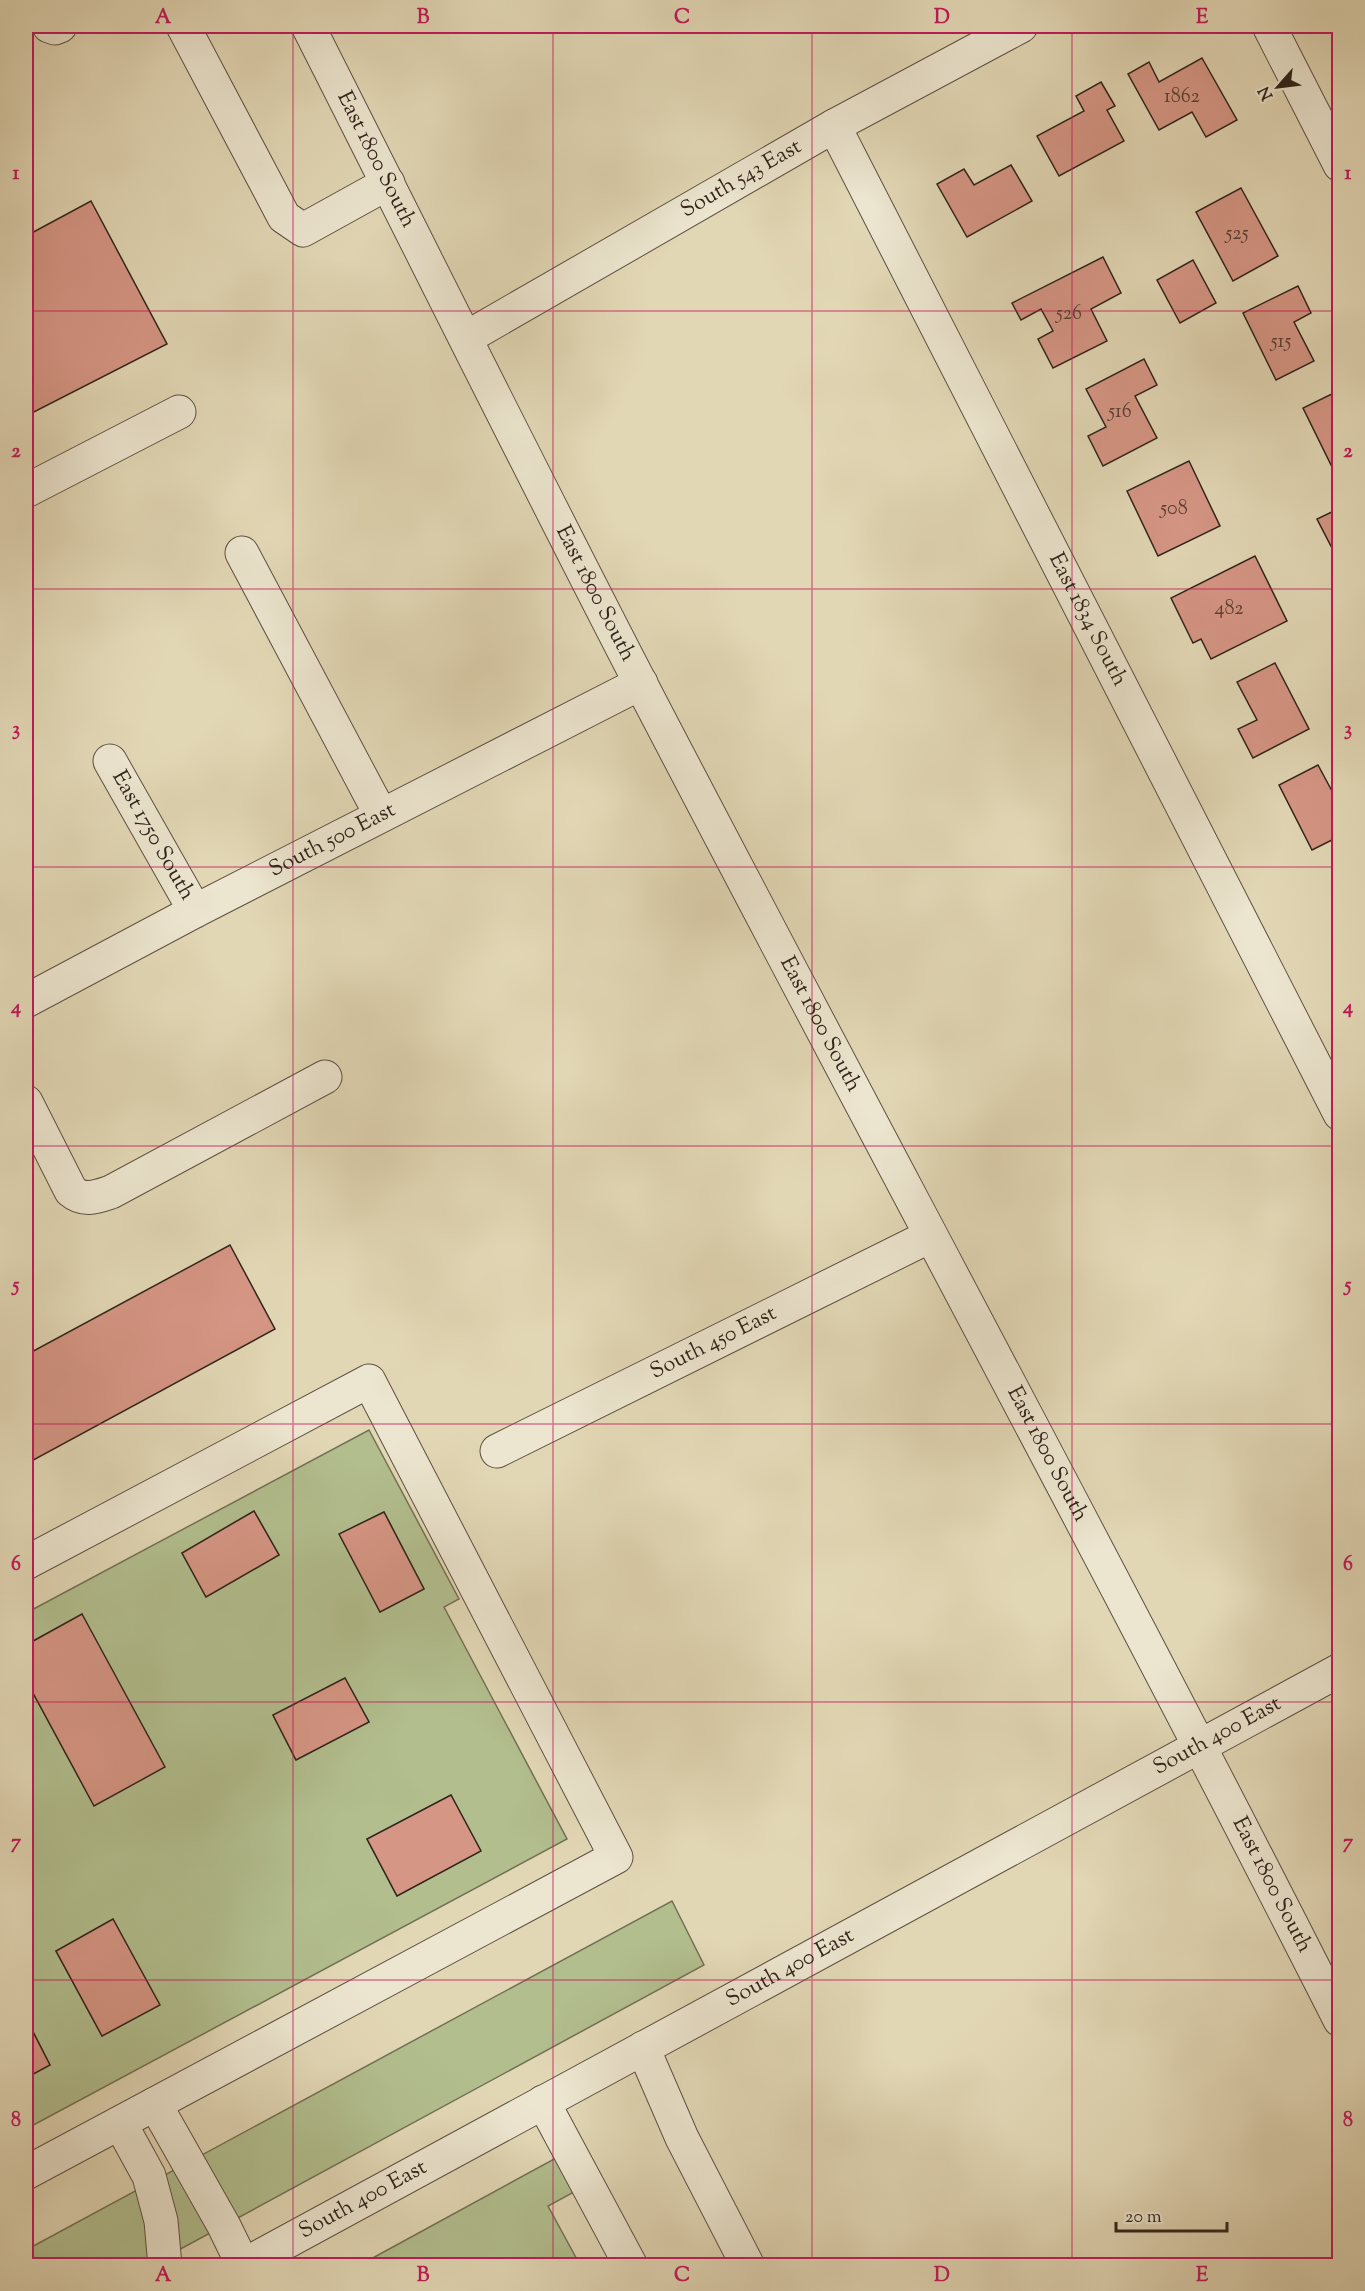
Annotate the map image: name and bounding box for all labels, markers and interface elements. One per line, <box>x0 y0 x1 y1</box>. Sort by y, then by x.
text: A <box>155 4 172 33</box>
text: B <box>417 4 430 33</box>
text: C <box>674 4 690 33</box>
text: D <box>934 4 950 33</box>
text: E <box>1196 4 1209 33</box>
north arrow <box>1248 57 1308 117</box>
text: N <box>1254 82 1280 104</box>
house number: 1862 <box>1164 83 1200 112</box>
street label: East 1800 South <box>328 86 423 234</box>
street label: South 543 East <box>675 132 808 227</box>
text: 1 <box>13 160 20 189</box>
text: 1 <box>1345 160 1352 189</box>
house number: 525 <box>1224 220 1249 249</box>
house number: 526 <box>1055 300 1082 329</box>
house number: 515 <box>1270 328 1291 357</box>
house number: 516 <box>1107 398 1132 427</box>
text: 2 <box>11 438 21 467</box>
text: 2 <box>1343 438 1353 467</box>
house number: 508 <box>1159 495 1188 524</box>
street label: East 1800 South <box>546 520 643 668</box>
street label: East 1834 South <box>1040 548 1135 692</box>
house number: 482 <box>1214 595 1244 624</box>
text: 3 <box>12 716 20 745</box>
text: 3 <box>1344 716 1352 745</box>
street label: East 1750 South <box>103 765 202 907</box>
street label: South 500 East <box>264 795 402 886</box>
street label: East 1800 South <box>771 951 869 1098</box>
text: 4 <box>10 994 21 1023</box>
text: 4 <box>1342 994 1353 1023</box>
text: 5 <box>11 1272 20 1301</box>
text: 5 <box>1343 1272 1352 1301</box>
street label: South 450 East <box>645 1298 783 1388</box>
street label: East 1800 South <box>998 1381 1096 1528</box>
text: 6 <box>11 1551 21 1580</box>
text: 6 <box>1343 1551 1353 1580</box>
street label: South 400 East <box>1148 1688 1288 1784</box>
street label: East 1800 South <box>1223 1812 1320 1959</box>
text: 7 <box>11 1829 22 1858</box>
text: 7 <box>1343 1829 1354 1858</box>
street label: South 400 East <box>721 1920 861 2016</box>
text: 8 <box>11 2107 21 2136</box>
text: 8 <box>1343 2107 1353 2136</box>
street label: South 400 East <box>293 2152 434 2248</box>
scale bar <box>1116 2195 1227 2233</box>
text: 20 m <box>1125 2205 1162 2231</box>
text: A <box>155 2262 172 2291</box>
text: B <box>417 2262 430 2291</box>
text: C <box>674 2262 690 2291</box>
text: D <box>934 2262 950 2291</box>
text: E <box>1196 2262 1209 2291</box>

